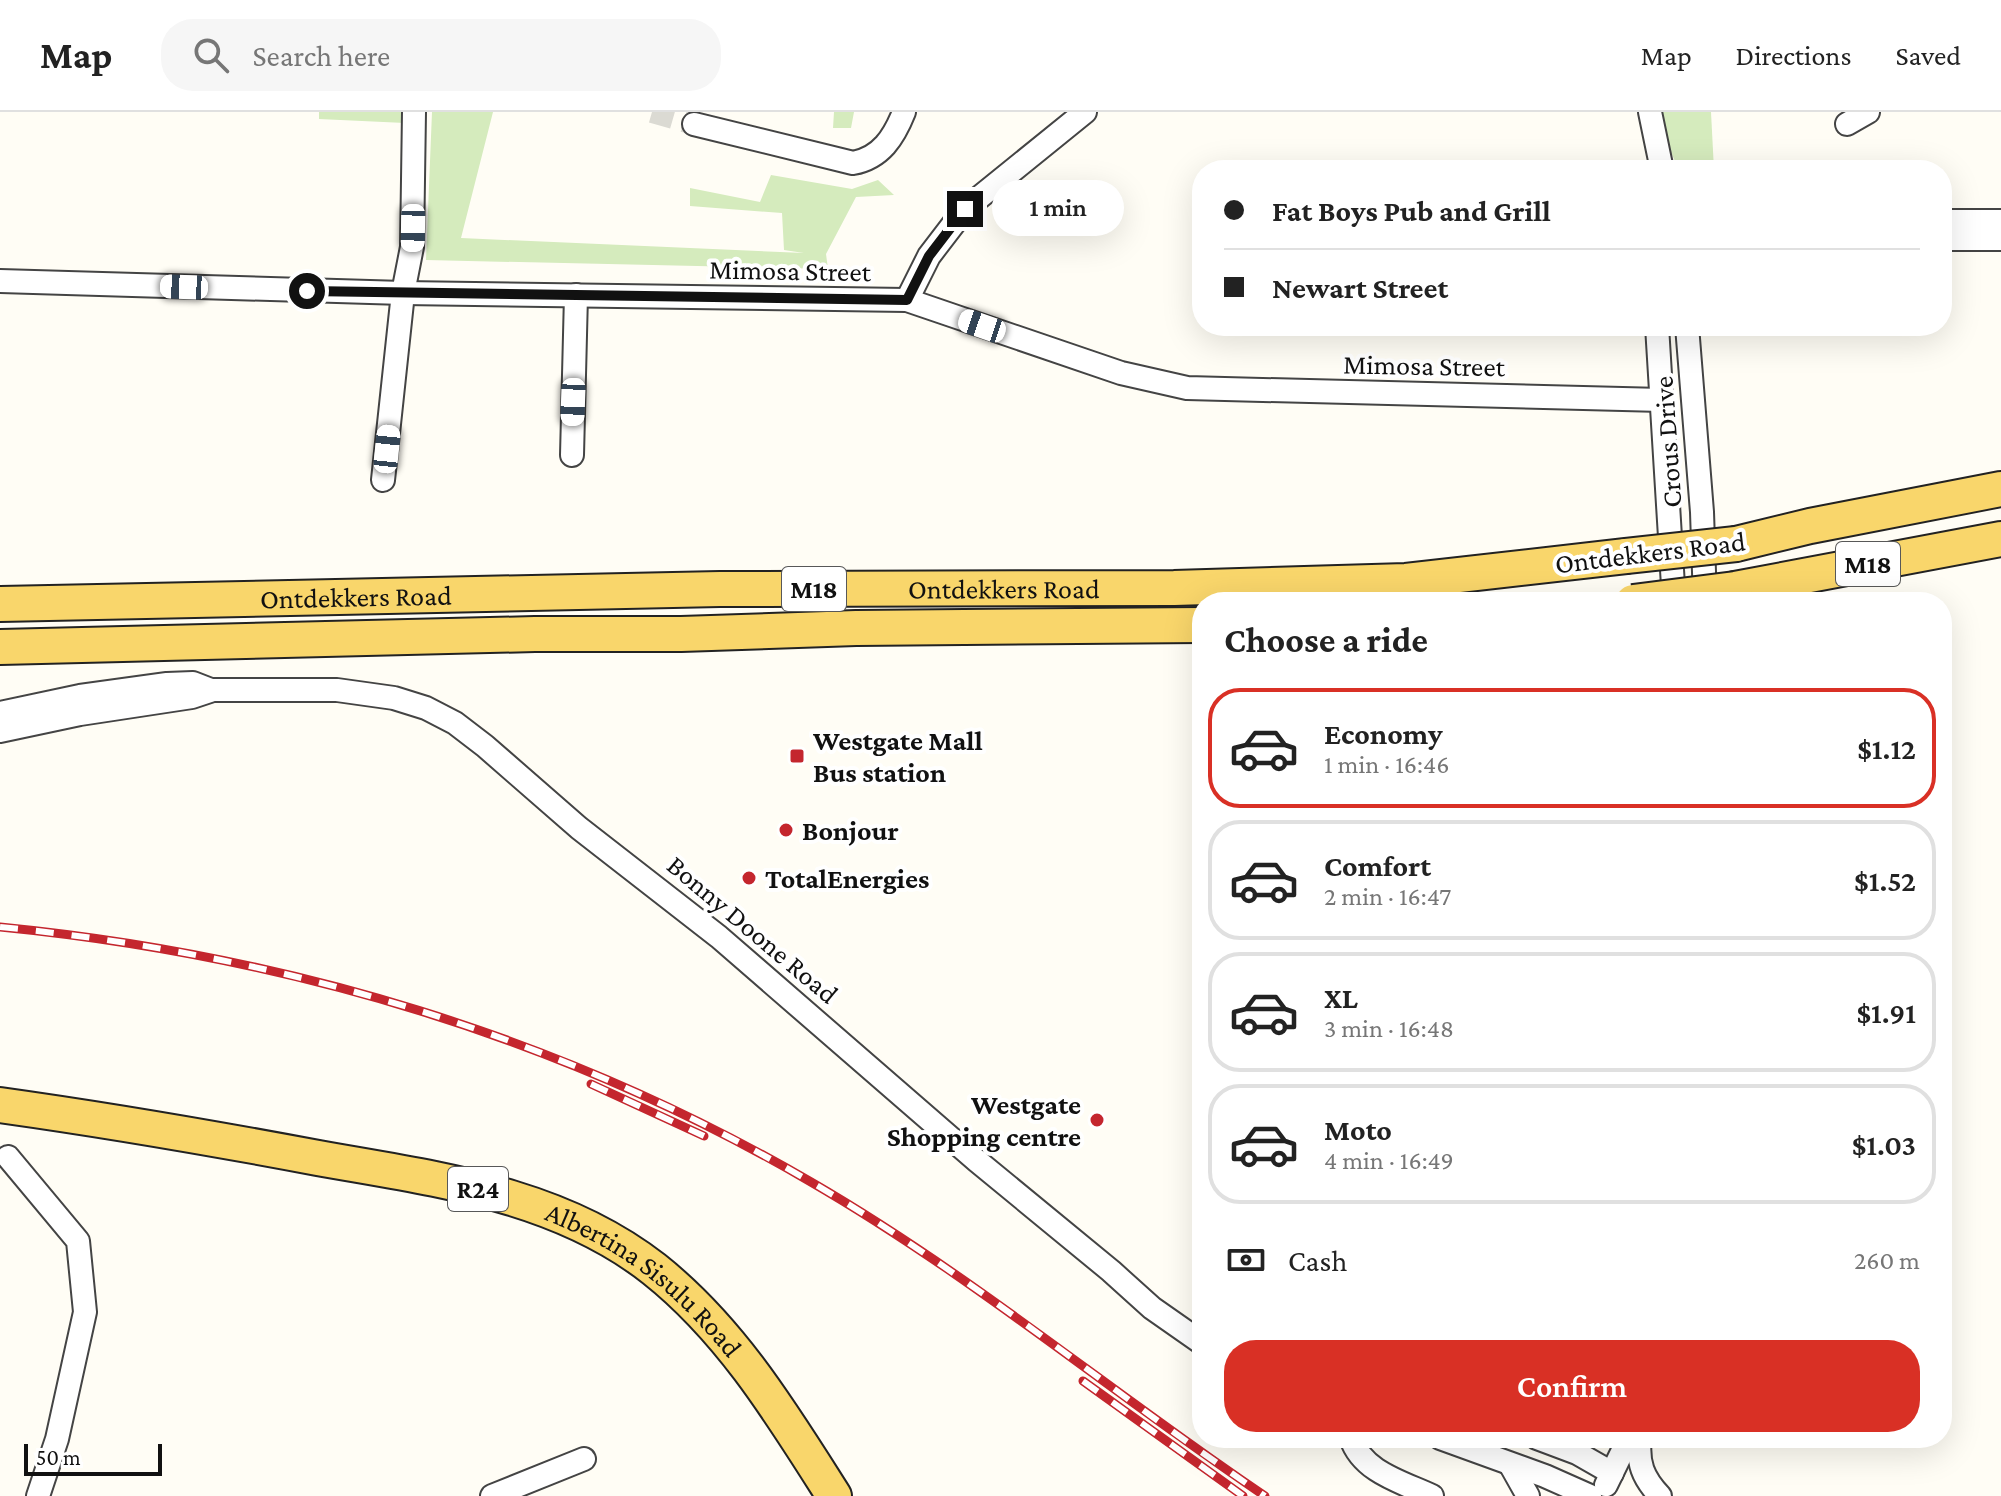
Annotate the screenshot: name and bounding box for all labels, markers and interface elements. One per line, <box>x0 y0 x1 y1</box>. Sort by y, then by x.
search box <box>161 19 721 91</box>
icon: search <box>189 33 233 77</box>
text: Map <box>40 34 113 76</box>
text: Search here <box>253 39 390 72</box>
text: Map <box>1641 40 1692 71</box>
text: Directions <box>1736 40 1851 71</box>
text: Saved <box>1895 40 1961 71</box>
callout: 1 min <box>993 181 1125 237</box>
route end <box>947 191 983 227</box>
text: 1 min <box>1029 193 1087 222</box>
text: Fat Boys Pub and Grill <box>1272 194 1551 227</box>
car <box>401 204 425 252</box>
street label: Mimosa Street <box>709 254 872 287</box>
text: Newart Street <box>1272 271 1448 304</box>
route start <box>289 273 325 309</box>
car <box>160 274 208 300</box>
car <box>955 307 1009 345</box>
street label: Mimosa Street <box>1343 349 1506 382</box>
street label: Crous Drive <box>1647 375 1688 509</box>
car <box>560 378 586 426</box>
car <box>373 424 401 474</box>
street label: Ontdekkers Road <box>1553 525 1747 580</box>
road number: M18 <box>1836 542 1900 586</box>
road number: M18 <box>782 567 846 611</box>
street label: Ontdekkers Road <box>908 573 1100 605</box>
street label: Ontdekkers Road <box>260 580 452 615</box>
text: Choose a ride <box>1224 620 1428 660</box>
icon: car <box>1228 712 1300 784</box>
text: Economy <box>1324 717 1443 750</box>
place label: Westgate Mall Bus station <box>812 725 983 788</box>
text: $1.12 <box>1857 732 1916 765</box>
marker: Westgate Mall Bus station <box>788 747 806 765</box>
text: 1 min · 16:46 <box>1324 750 1449 779</box>
place label: Bonjour <box>802 815 899 846</box>
marker: Bonjour <box>777 821 795 839</box>
icon: car <box>1228 844 1300 916</box>
street label: Bonny Doone Road <box>661 849 844 1010</box>
text: Comfort <box>1324 849 1431 882</box>
place label: TotalEnergies <box>765 863 929 894</box>
text: $1.52 <box>1854 864 1916 897</box>
marker: TotalEnergies <box>740 869 758 887</box>
text: 2 min · 16:47 <box>1324 882 1451 911</box>
icon: car <box>1228 976 1300 1048</box>
text: XL <box>1324 981 1358 1014</box>
text: $1.91 <box>1856 996 1916 1029</box>
text: 3 min · 16:48 <box>1324 1014 1454 1043</box>
place label: Westgate Shopping centre <box>887 1089 1081 1152</box>
icon: car <box>1228 1108 1300 1180</box>
marker: Westgate Shopping centre <box>1088 1111 1106 1129</box>
text: Moto <box>1324 1113 1392 1146</box>
text: $1.03 <box>1852 1128 1916 1161</box>
text: 4 min · 16:49 <box>1324 1146 1454 1175</box>
road number: R24 <box>448 1167 508 1211</box>
street label: Albertina Sisulu Road <box>541 1196 748 1363</box>
icon: cash <box>1224 1238 1268 1282</box>
text: Cash <box>1288 1244 1347 1277</box>
text: 260 m <box>1854 1246 1920 1275</box>
button: Confirm <box>1224 1340 1920 1432</box>
scale bar <box>24 1440 162 1476</box>
text: 50 m <box>36 1445 81 1470</box>

